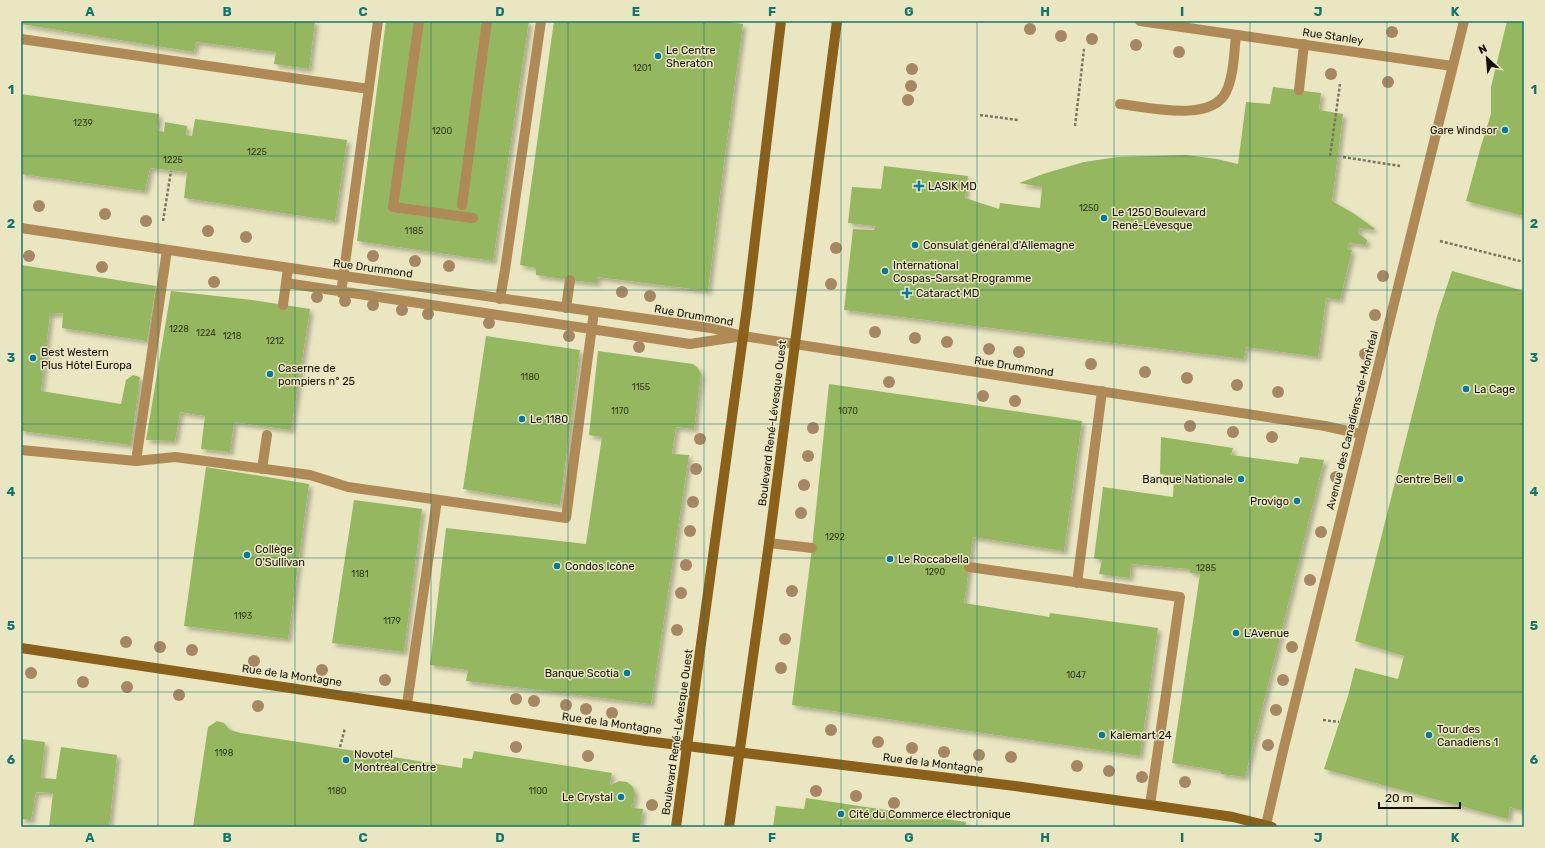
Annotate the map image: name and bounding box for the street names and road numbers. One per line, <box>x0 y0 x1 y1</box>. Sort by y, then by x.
street label: Rue Stanley <box>1302 26 1364 47</box>
street label: Rue Drummond <box>332 256 414 281</box>
street label: Rue Drummond <box>653 302 735 329</box>
street label: Avenue des Canadiens-de-Montréal <box>1324 329 1381 511</box>
street label: Boulevard René-Lévesque Ouest <box>756 339 789 507</box>
street label: Rue Drummond <box>973 354 1055 379</box>
street label: Boulevard René-Lévesque Ouest <box>659 648 696 816</box>
street label: Rue de la Montagne <box>241 662 343 689</box>
street label: Rue de la Montagne <box>561 710 663 737</box>
street label: Rue de la Montagne <box>882 751 984 776</box>

